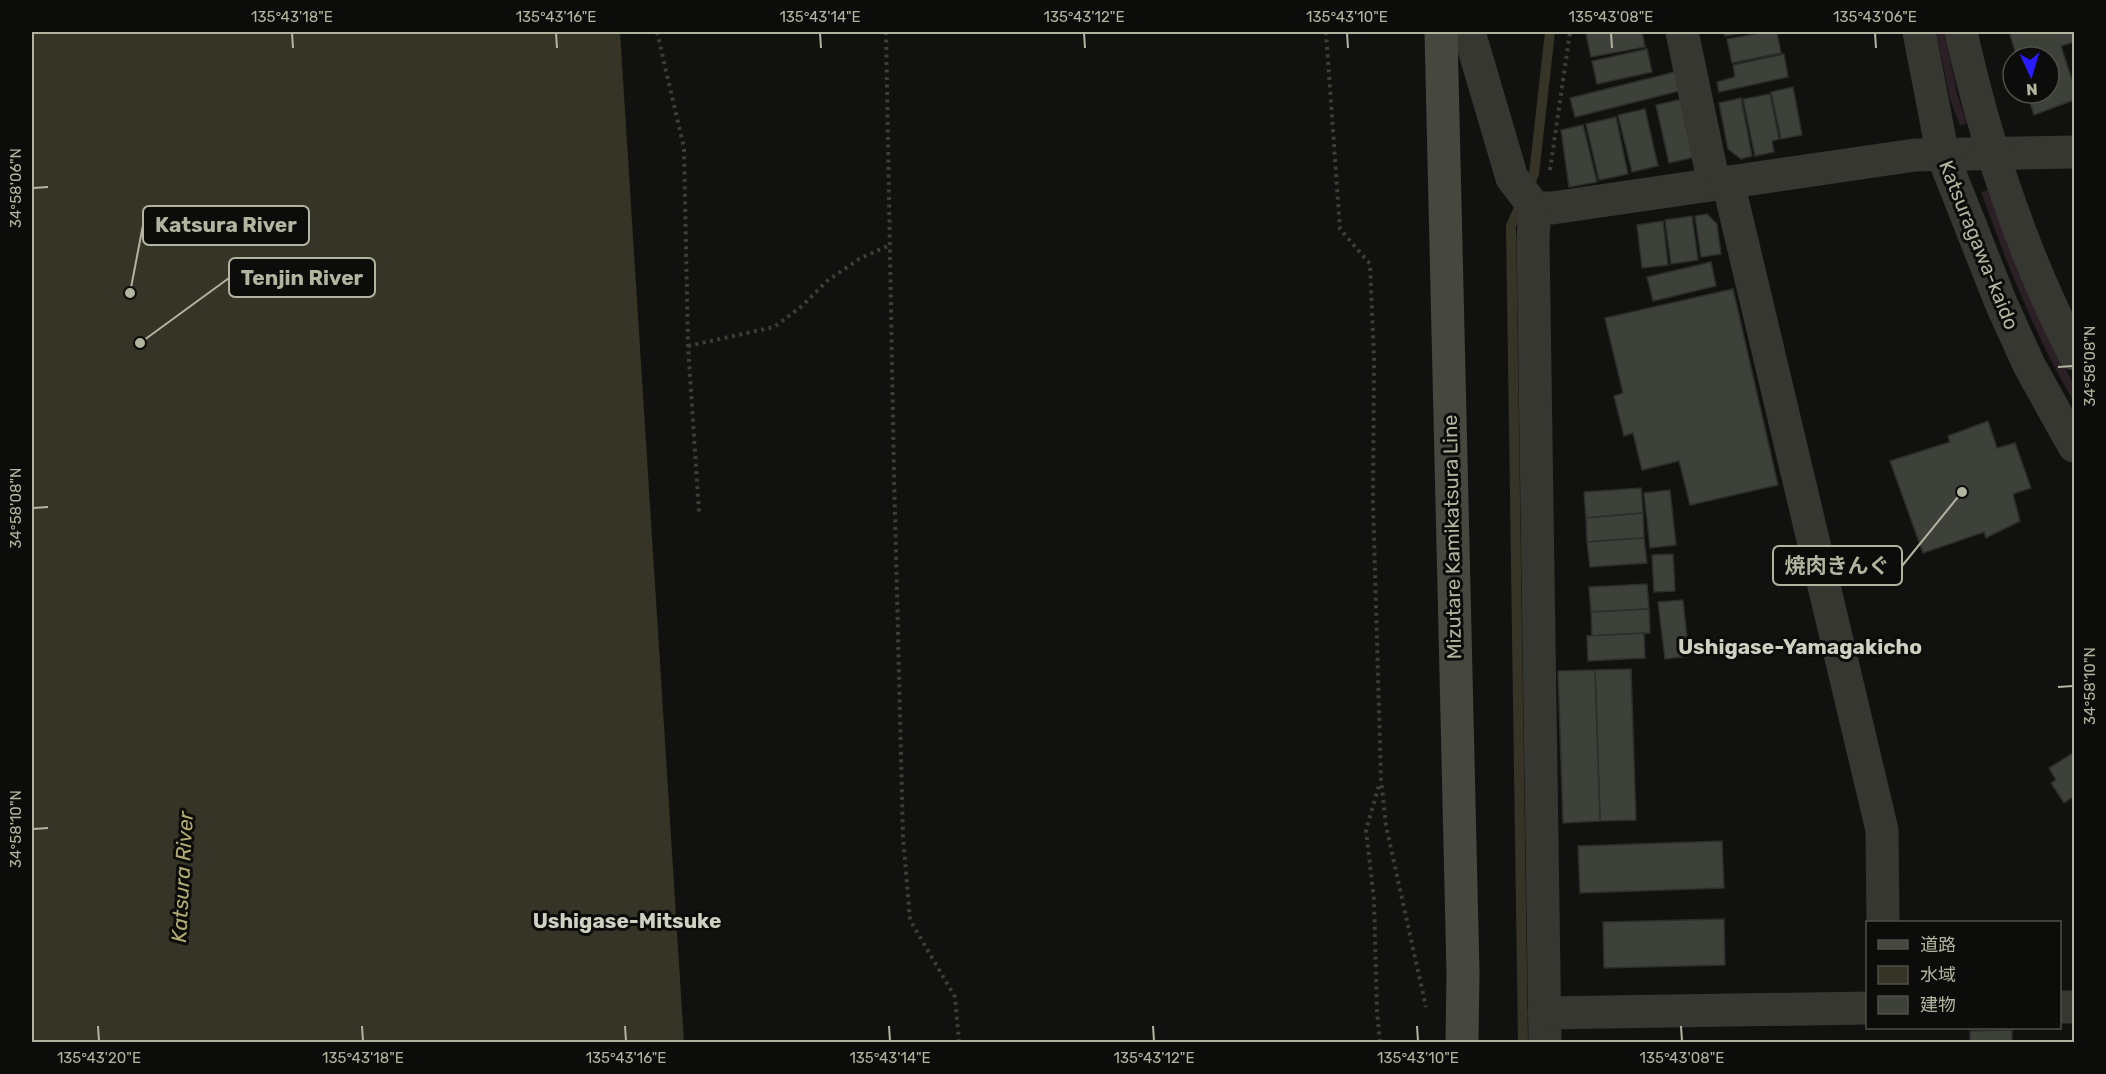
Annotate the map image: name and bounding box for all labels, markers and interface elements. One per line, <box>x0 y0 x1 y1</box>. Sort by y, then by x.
text: 135°43'18"E <box>251 8 333 26</box>
text: 135°43'16"E <box>516 8 596 26</box>
text: 135°43'14"E <box>779 8 861 26</box>
text: 135°43'12"E <box>1043 8 1125 26</box>
text: 135°43'10"E <box>1306 8 1388 26</box>
text: 135°43'08"E <box>1569 8 1653 26</box>
text: 135°43'06"E <box>1833 8 1917 26</box>
north arrow <box>2001 45 2061 105</box>
text: N <box>2026 80 2038 99</box>
text: 34°58'06"N <box>7 148 25 228</box>
street label: Katsuragawa-kaido <box>1934 157 2024 333</box>
callout: Katsura River <box>143 206 309 245</box>
text: Katsura River <box>155 212 297 237</box>
callout: Tenjin River <box>229 258 375 297</box>
text: Tenjin River <box>241 265 364 290</box>
text: 34°58'08"N <box>2081 326 2099 406</box>
street label: Mizutare Kamikatsura Line <box>1438 414 1466 660</box>
text: 34°58'08"N <box>7 468 25 548</box>
callout: 焼肉きんぐ <box>1773 546 1902 585</box>
text: 焼肉きんぐ <box>1785 553 1890 578</box>
district label: Ushigase-Yamagakicho <box>1678 634 1922 659</box>
text: 34°58'10"N <box>2081 647 2099 725</box>
text: 34°58'10"N <box>7 790 25 868</box>
water label: Katsura River <box>166 810 198 943</box>
district label: Ushigase-Mitsuke <box>533 908 721 933</box>
legend <box>1866 921 2061 1029</box>
text: 道路 <box>1920 934 1956 956</box>
text: 水域 <box>1920 964 1956 986</box>
text: 建物 <box>1920 994 1956 1016</box>
text: 135°43'20"E <box>57 1049 141 1067</box>
text: 135°43'18"E <box>322 1049 404 1067</box>
text: 135°43'16"E <box>586 1049 666 1067</box>
text: 135°43'14"E <box>849 1049 931 1067</box>
text: 135°43'12"E <box>1113 1049 1195 1067</box>
text: 135°43'10"E <box>1377 1049 1459 1067</box>
text: 135°43'08"E <box>1640 1049 1724 1067</box>

